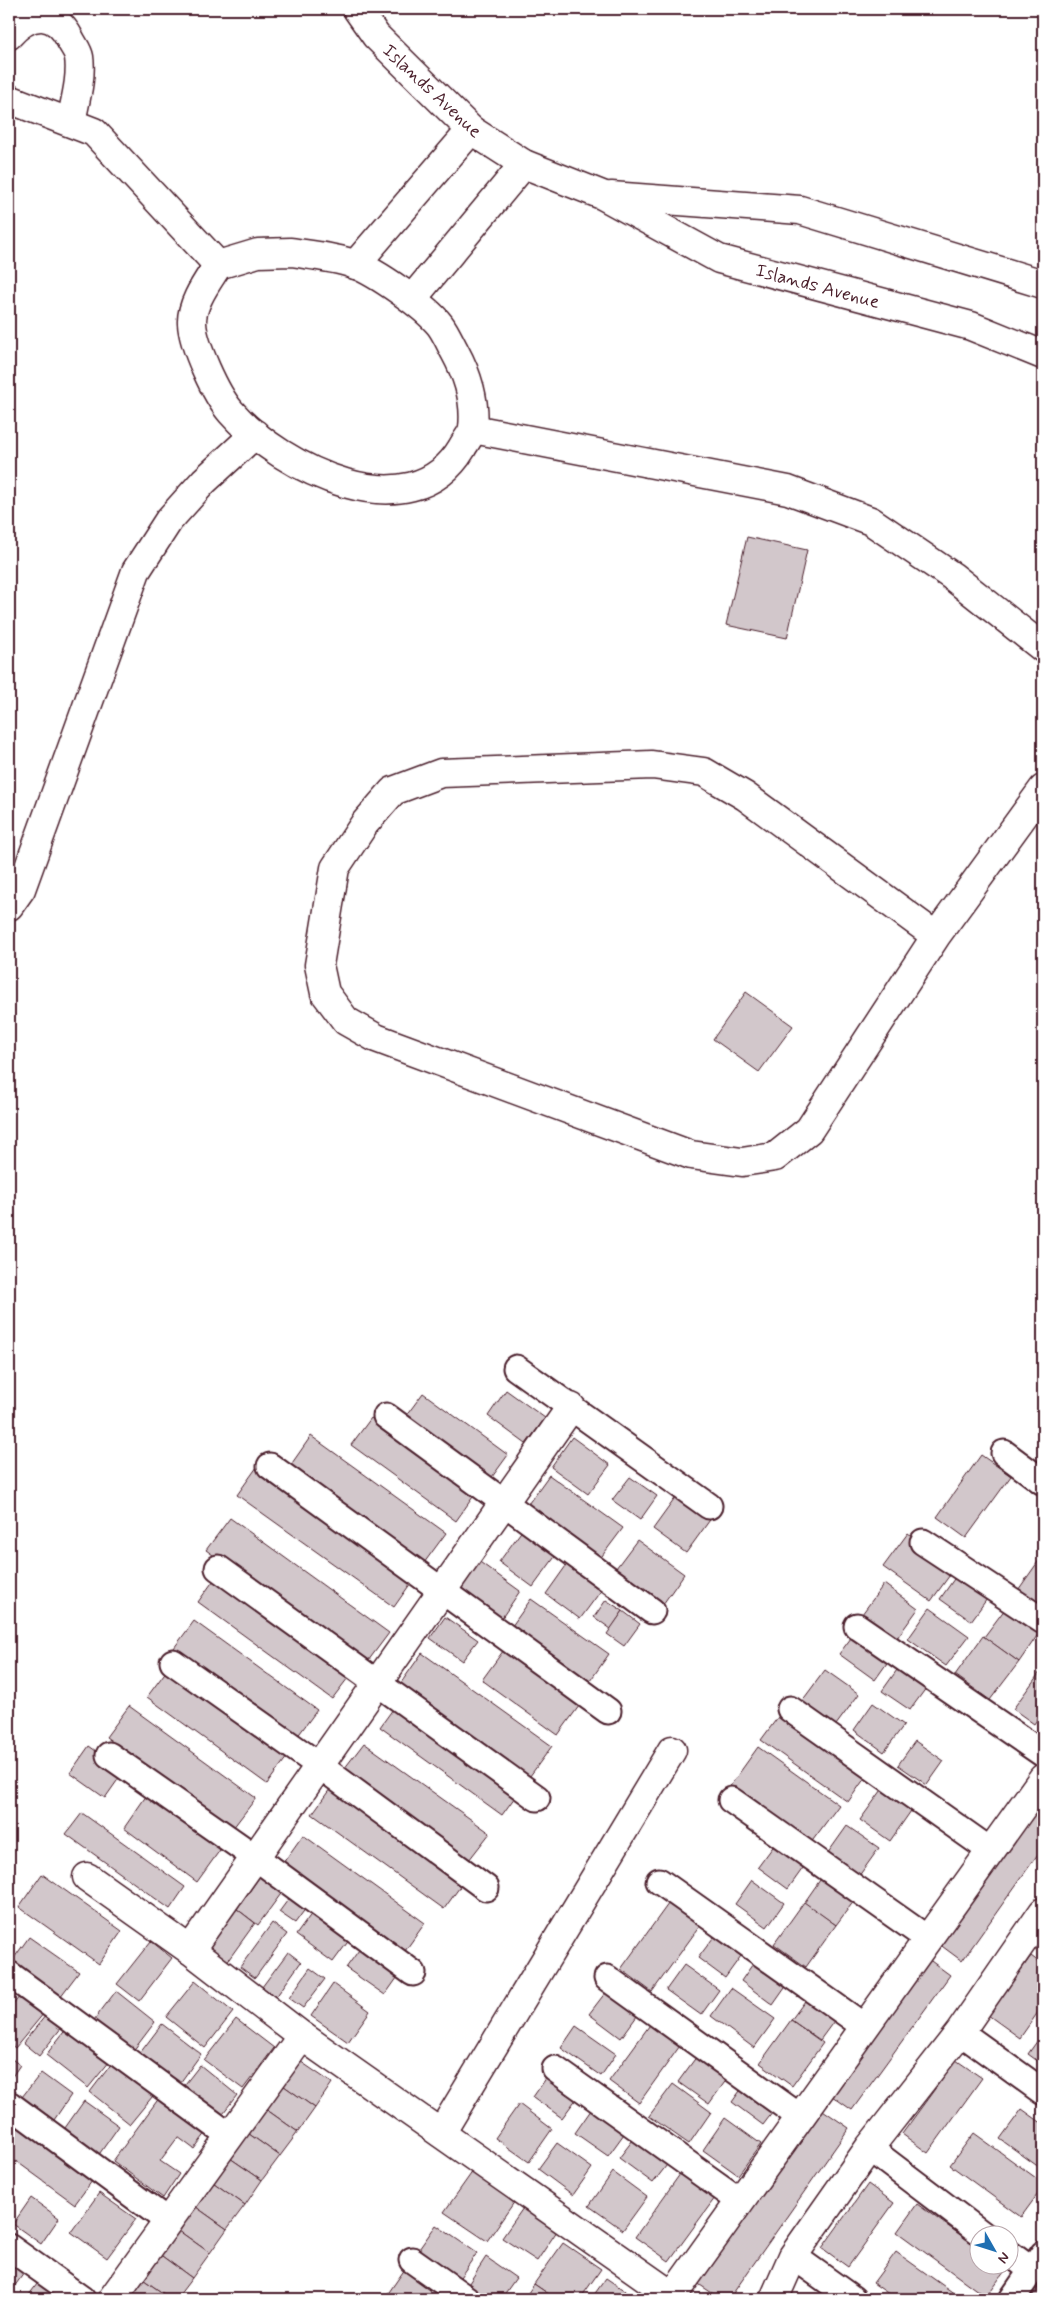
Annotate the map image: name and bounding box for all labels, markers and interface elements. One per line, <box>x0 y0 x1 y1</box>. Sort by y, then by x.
street label: Islands Avenue <box>377 39 487 144</box>
street label: Islands Avenue <box>753 258 882 315</box>
north arrow <box>970 2226 1020 2276</box>
text: N <box>993 2248 1013 2267</box>

